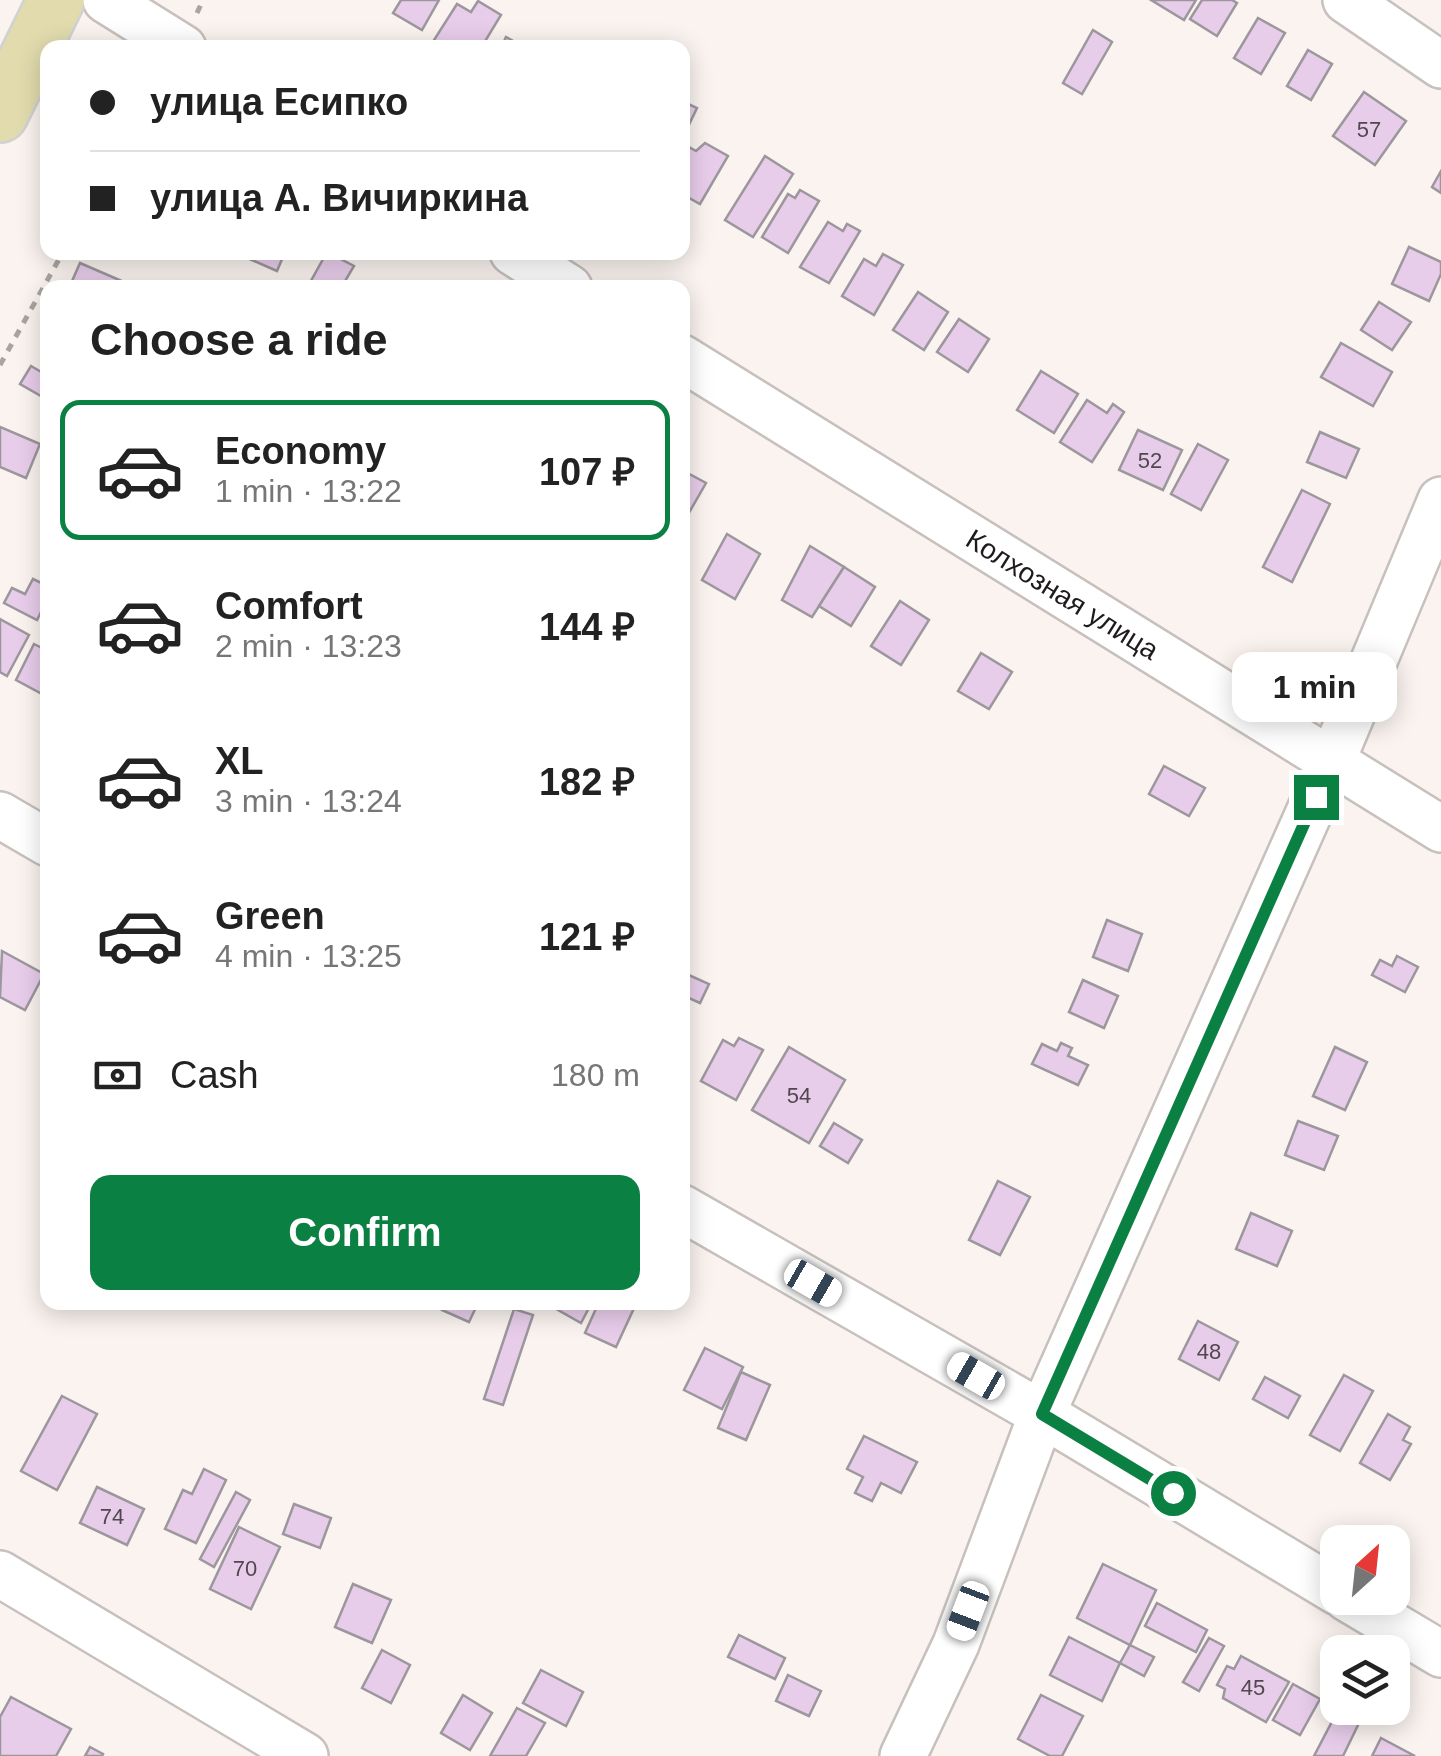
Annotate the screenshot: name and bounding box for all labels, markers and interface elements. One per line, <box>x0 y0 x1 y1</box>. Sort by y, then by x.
text: улица Есипко <box>150 81 408 123</box>
house number: 57 <box>1357 117 1381 142</box>
text: улица А. Вичиркина <box>150 177 528 219</box>
text: Choose a ride <box>90 314 388 365</box>
icon: car <box>95 425 185 515</box>
text: Economy <box>215 430 386 472</box>
house number: 52 <box>1138 448 1162 473</box>
text: 107 ₽ <box>539 451 635 493</box>
text: 1 min · 13:22 <box>215 473 402 509</box>
street label: Колхозная улица <box>961 523 1165 666</box>
icon: car <box>95 580 185 670</box>
text: Comfort <box>215 585 363 627</box>
text: 144 ₽ <box>539 606 635 648</box>
text: 2 min · 13:23 <box>215 628 402 664</box>
callout: 1 min <box>1234 652 1398 722</box>
text: 1 min <box>1273 669 1356 705</box>
icon: car <box>95 735 185 825</box>
text: XL <box>215 740 264 782</box>
text: 182 ₽ <box>539 761 635 803</box>
route end <box>1294 775 1339 820</box>
text: 3 min · 13:24 <box>215 783 402 819</box>
icon: car <box>95 890 185 980</box>
text: Green <box>215 895 325 937</box>
text: 121 ₽ <box>539 916 635 958</box>
text: 4 min · 13:25 <box>215 938 402 974</box>
icon: cash <box>90 1048 145 1103</box>
text: Cash <box>170 1054 259 1096</box>
text: 180 m <box>551 1057 640 1093</box>
house number: 54 <box>787 1083 811 1108</box>
button: Confirm <box>90 1175 640 1290</box>
car <box>780 1255 846 1311</box>
house number: 48 <box>1197 1339 1221 1364</box>
car <box>943 1348 1009 1404</box>
route start <box>1151 1471 1196 1516</box>
house number: 74 <box>100 1504 124 1529</box>
north arrow <box>1320 1525 1410 1615</box>
map controls <box>1320 1525 1410 1725</box>
house number: 70 <box>233 1556 257 1581</box>
car <box>943 1578 993 1644</box>
button: layers <box>1320 1635 1410 1725</box>
house number: 45 <box>1241 1675 1265 1700</box>

